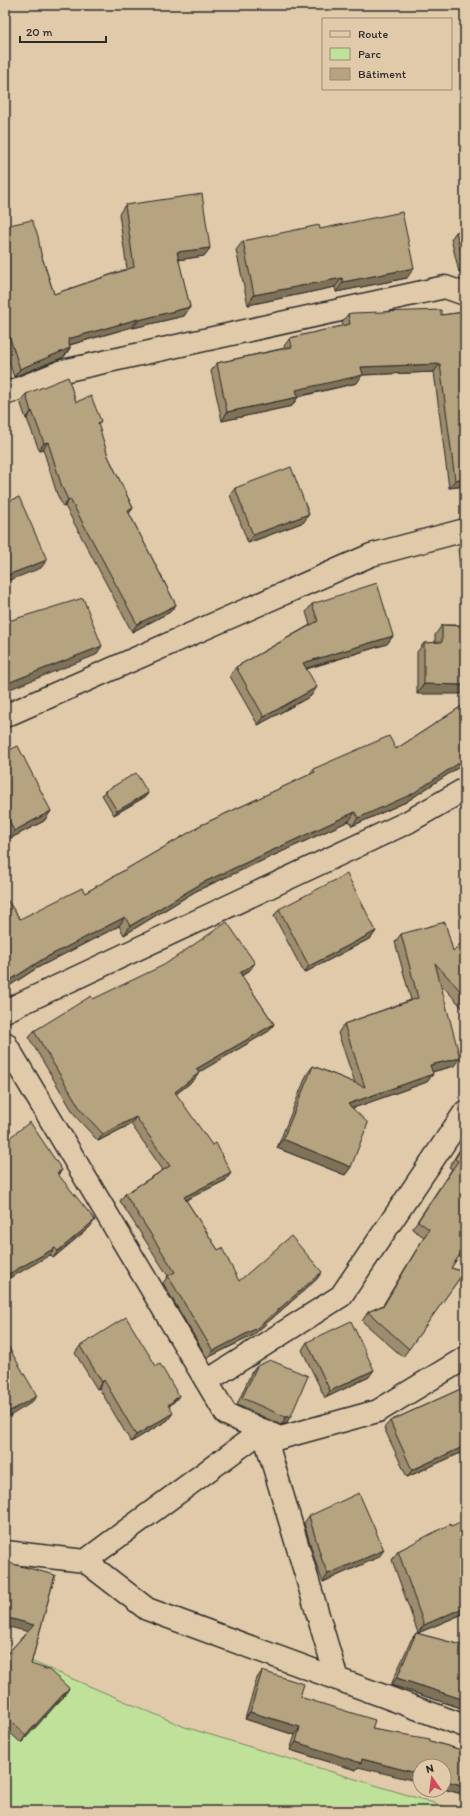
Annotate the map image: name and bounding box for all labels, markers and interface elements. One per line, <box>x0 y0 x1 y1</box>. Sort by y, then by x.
scale bar <box>20 18 106 44</box>
legend <box>322 18 452 90</box>
text: 20 m <box>26 25 53 39</box>
text: Route <box>358 27 388 41</box>
text: Parc <box>358 47 381 61</box>
text: Bâtiment <box>358 67 407 81</box>
north arrow <box>412 1758 452 1798</box>
text: N <box>425 1762 435 1776</box>

